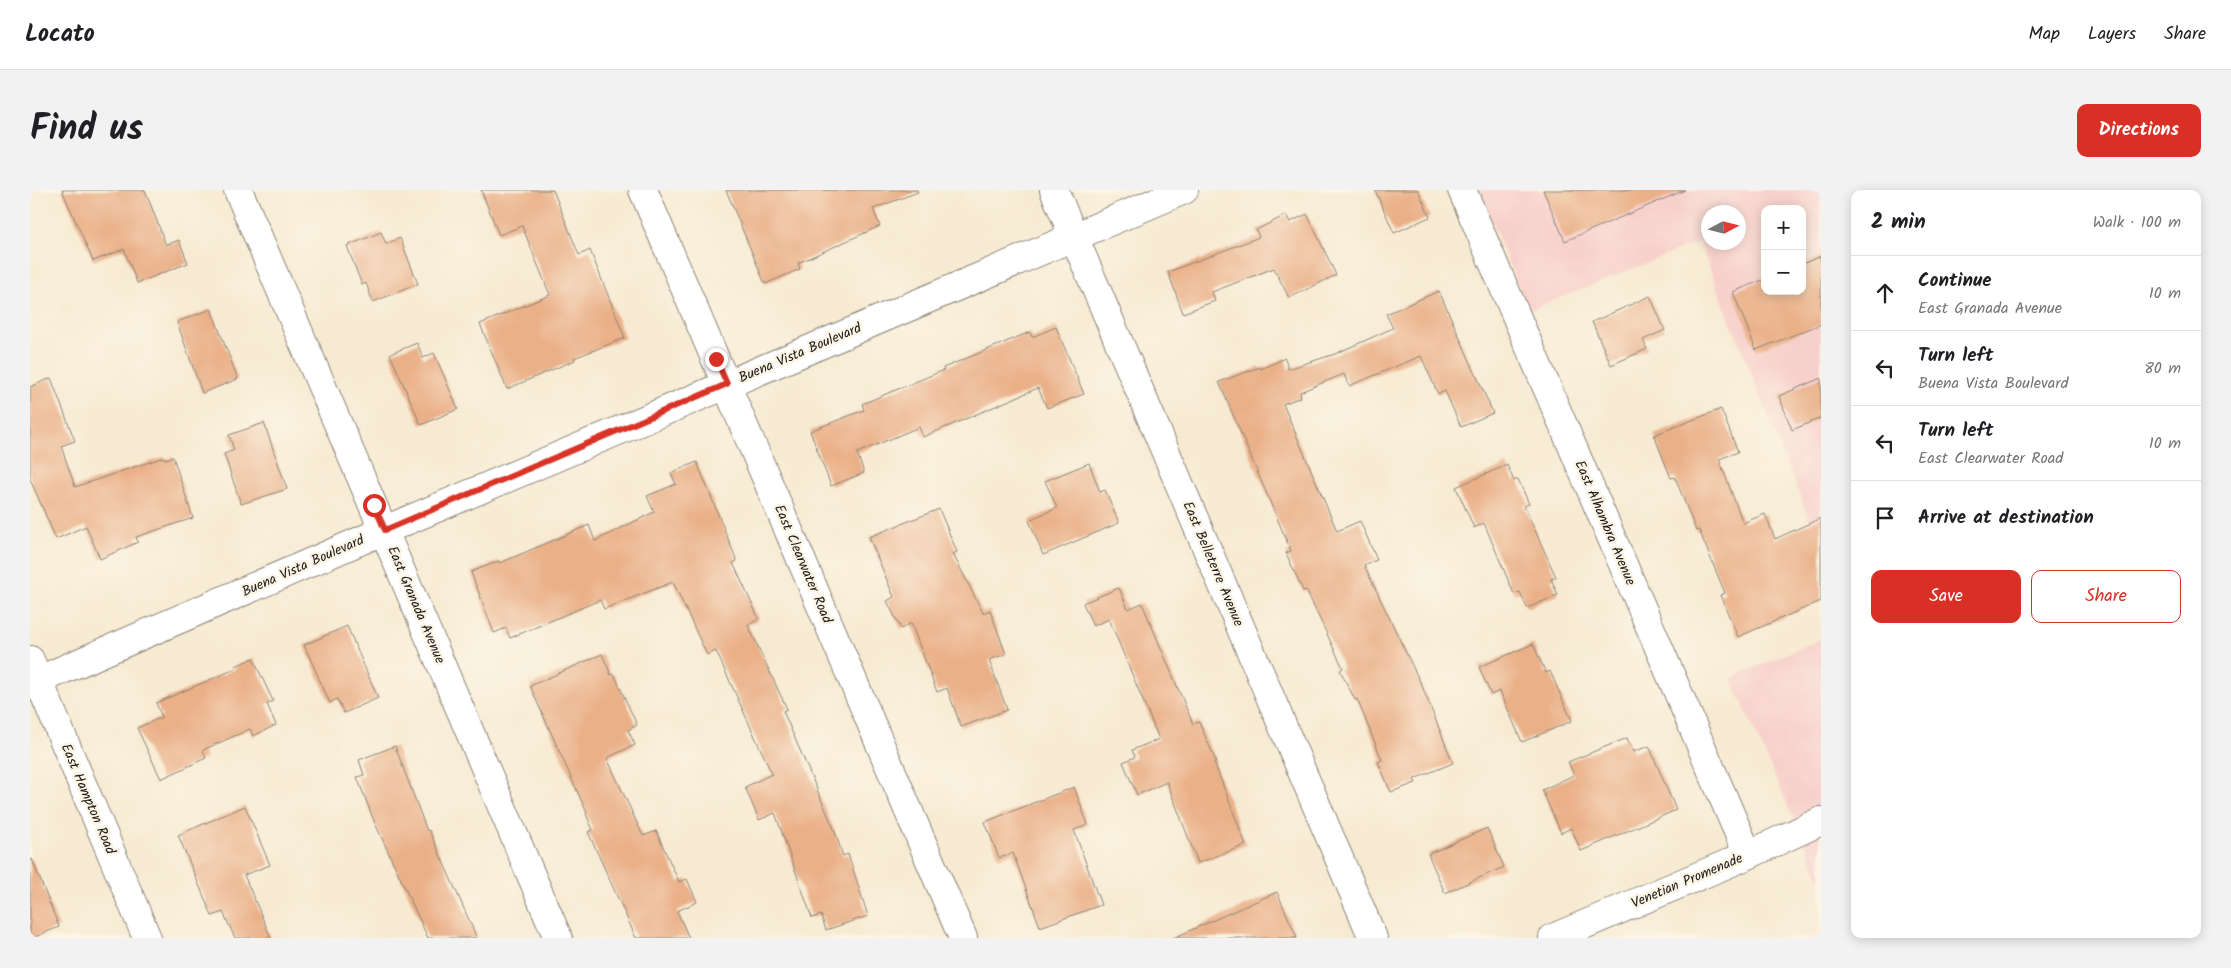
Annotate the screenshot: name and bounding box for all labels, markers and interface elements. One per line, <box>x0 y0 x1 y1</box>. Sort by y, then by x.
text: Locato <box>25 15 95 54</box>
text: Map <box>2029 20 2060 49</box>
text: Layers <box>2088 20 2136 49</box>
text: Share <box>2164 20 2206 49</box>
text: Find us <box>30 102 143 158</box>
button: Directions <box>2077 104 2201 157</box>
north arrow <box>1701 205 1746 250</box>
map controls <box>1761 205 1806 295</box>
button: + <box>1761 205 1806 250</box>
text: 2 min <box>1871 206 1926 239</box>
text: Walk · 100 m <box>2093 210 2181 235</box>
button: − <box>1761 250 1806 295</box>
text: Continue <box>1918 266 1991 296</box>
icon: ahead <box>1871 279 1899 307</box>
text: 10 m <box>2149 281 2181 306</box>
text: East Granada Avenue <box>1918 296 2062 321</box>
street label: Buena Vista Boulevard <box>735 317 866 389</box>
text: Turn left <box>1918 341 1993 371</box>
route end <box>705 348 728 371</box>
icon: left <box>1871 354 1899 382</box>
text: 80 m <box>2144 356 2181 381</box>
text: Buena Vista Boulevard <box>1918 371 2069 396</box>
text: Turn left <box>1918 416 1993 446</box>
icon: left <box>1871 429 1899 457</box>
text: 10 m <box>2149 431 2181 456</box>
text: East Clearwater Road <box>1918 446 2063 471</box>
street label: East Alhambra Avenue <box>1569 457 1642 590</box>
route start <box>363 494 386 517</box>
street label: East Belleterre Avenue <box>1177 498 1250 631</box>
street label: East Clearwater Road <box>768 501 838 628</box>
text: Arrive at destination <box>1918 503 2094 533</box>
icon: arrive <box>1871 504 1899 532</box>
street label: Buena Vista Boulevard <box>238 529 369 603</box>
street label: East Granada Avenue <box>381 543 451 668</box>
button: Save <box>1871 570 2021 623</box>
button: Share <box>2031 570 2181 623</box>
street label: East Hampton Road <box>55 740 122 859</box>
street label: Venetian Promenade <box>1628 847 1747 914</box>

